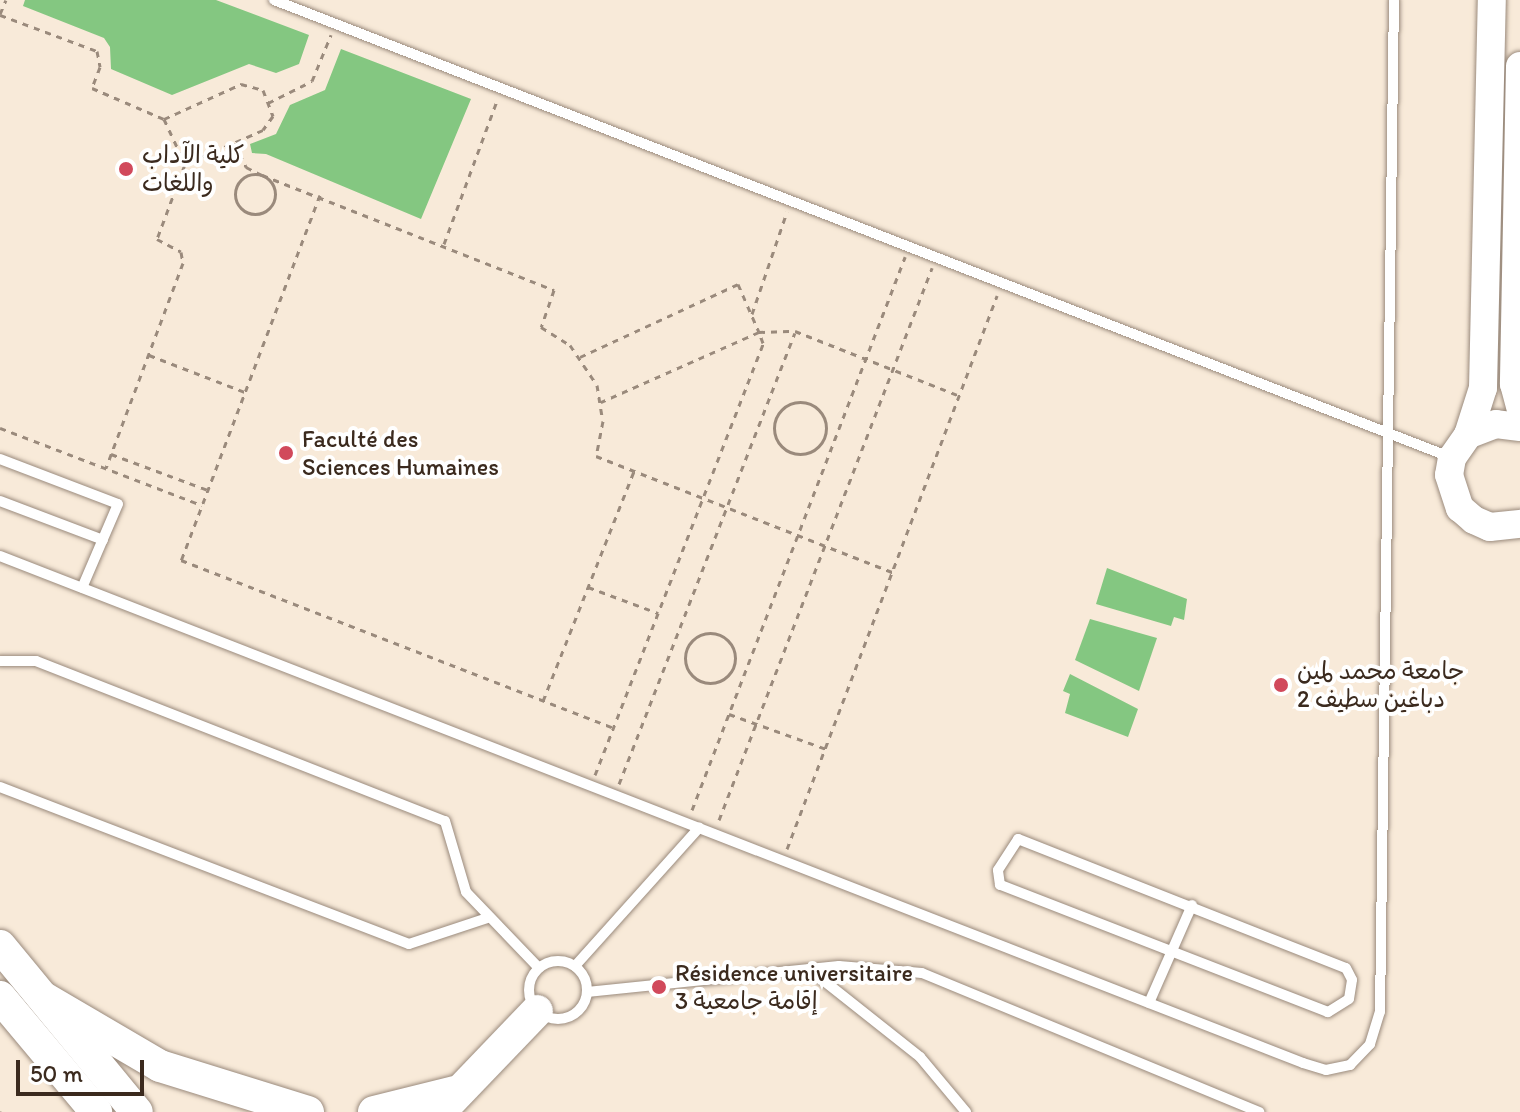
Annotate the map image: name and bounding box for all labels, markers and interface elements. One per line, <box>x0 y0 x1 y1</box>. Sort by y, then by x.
place label: كلية الآداب واللغات <box>142 141 244 197</box>
marker: كلية الآداب واللغات <box>117 160 135 178</box>
place label: Faculté des Sciences Humaines <box>302 425 499 481</box>
marker: Faculté des Sciences Humaines <box>277 444 295 462</box>
place label: جامعة محمد لمين دباغين سطيف 2 <box>1297 657 1464 713</box>
marker: جامعة محمد لمين دباغين سطيف 2 <box>1272 676 1290 694</box>
place label: Résidence universitaire إقامة جامعية 3 <box>675 959 914 1015</box>
marker: Résidence universitaire إقامة جامعية 3 <box>650 978 668 996</box>
scale bar <box>20 1044 148 1094</box>
text: 50 m <box>30 1059 83 1088</box>

